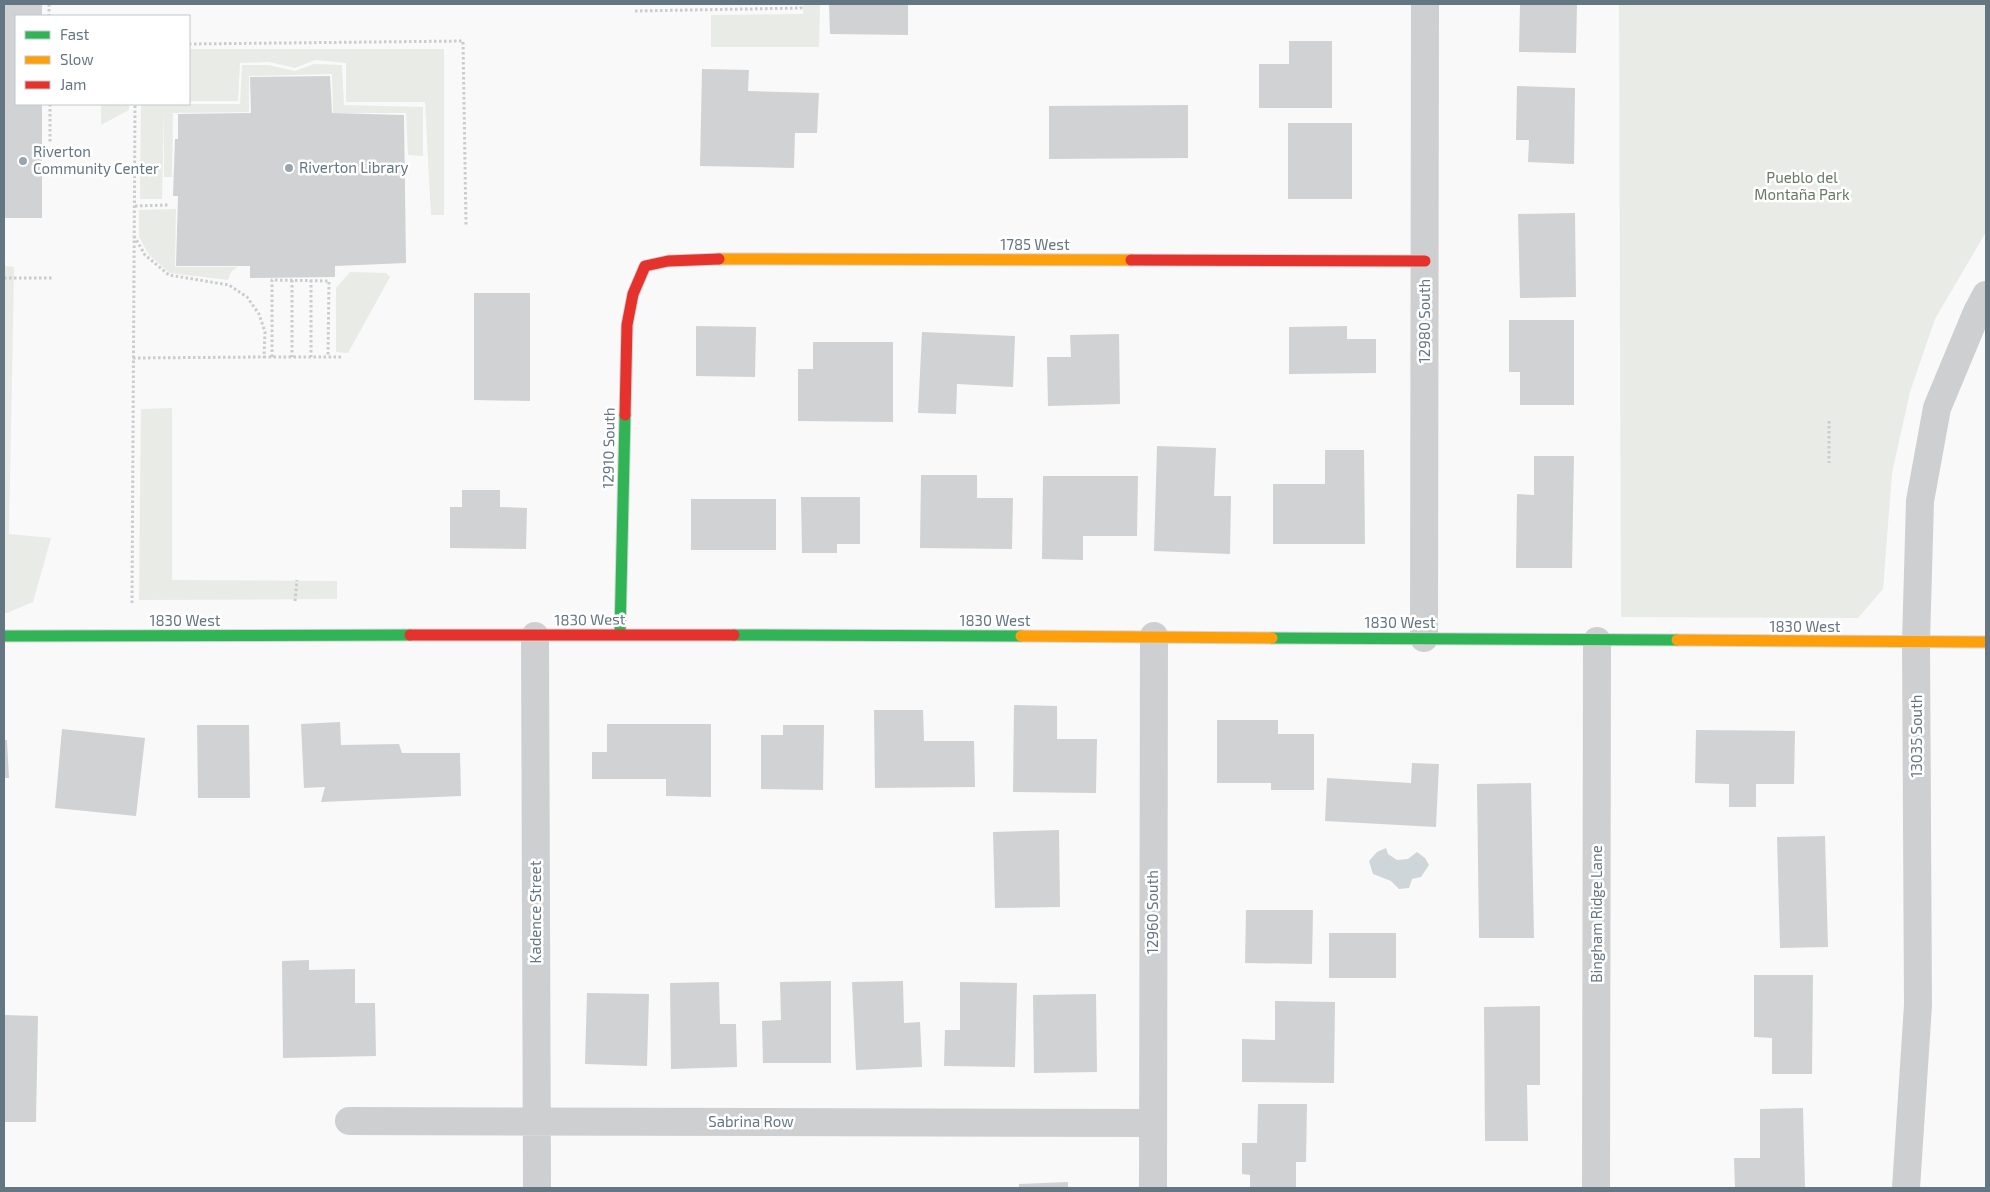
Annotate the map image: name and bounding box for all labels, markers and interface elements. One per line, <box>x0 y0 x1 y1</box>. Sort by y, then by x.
legend <box>15 15 190 105</box>
text: Fast <box>60 25 90 43</box>
text: Slow <box>60 50 94 68</box>
text: Jam <box>60 75 86 93</box>
place label: Riverton Community Center <box>33 142 159 177</box>
marker: Riverton Community Center <box>17 155 29 167</box>
place label: Riverton Library <box>299 158 408 176</box>
marker: Riverton Library <box>283 162 295 174</box>
park label: Pueblo del Montaña Park <box>1754 168 1850 203</box>
street label: 1785 West <box>1000 235 1070 253</box>
street label: 12980 South <box>1415 279 1433 363</box>
street label: 12910 South <box>598 407 618 489</box>
street label: 1830 West <box>554 609 626 629</box>
street label: 1830 West <box>150 611 221 629</box>
street label: 1830 West <box>960 611 1031 629</box>
street label: 1830 West <box>1365 613 1436 631</box>
street label: 1830 West <box>1770 617 1841 635</box>
street label: 13035 South <box>1907 695 1925 778</box>
street label: Bingham Ridge Lane <box>1587 845 1605 983</box>
street label: Kadence Street <box>526 860 544 963</box>
street label: 12960 South <box>1143 870 1161 954</box>
street label: Sabrina Row <box>708 1112 794 1130</box>

